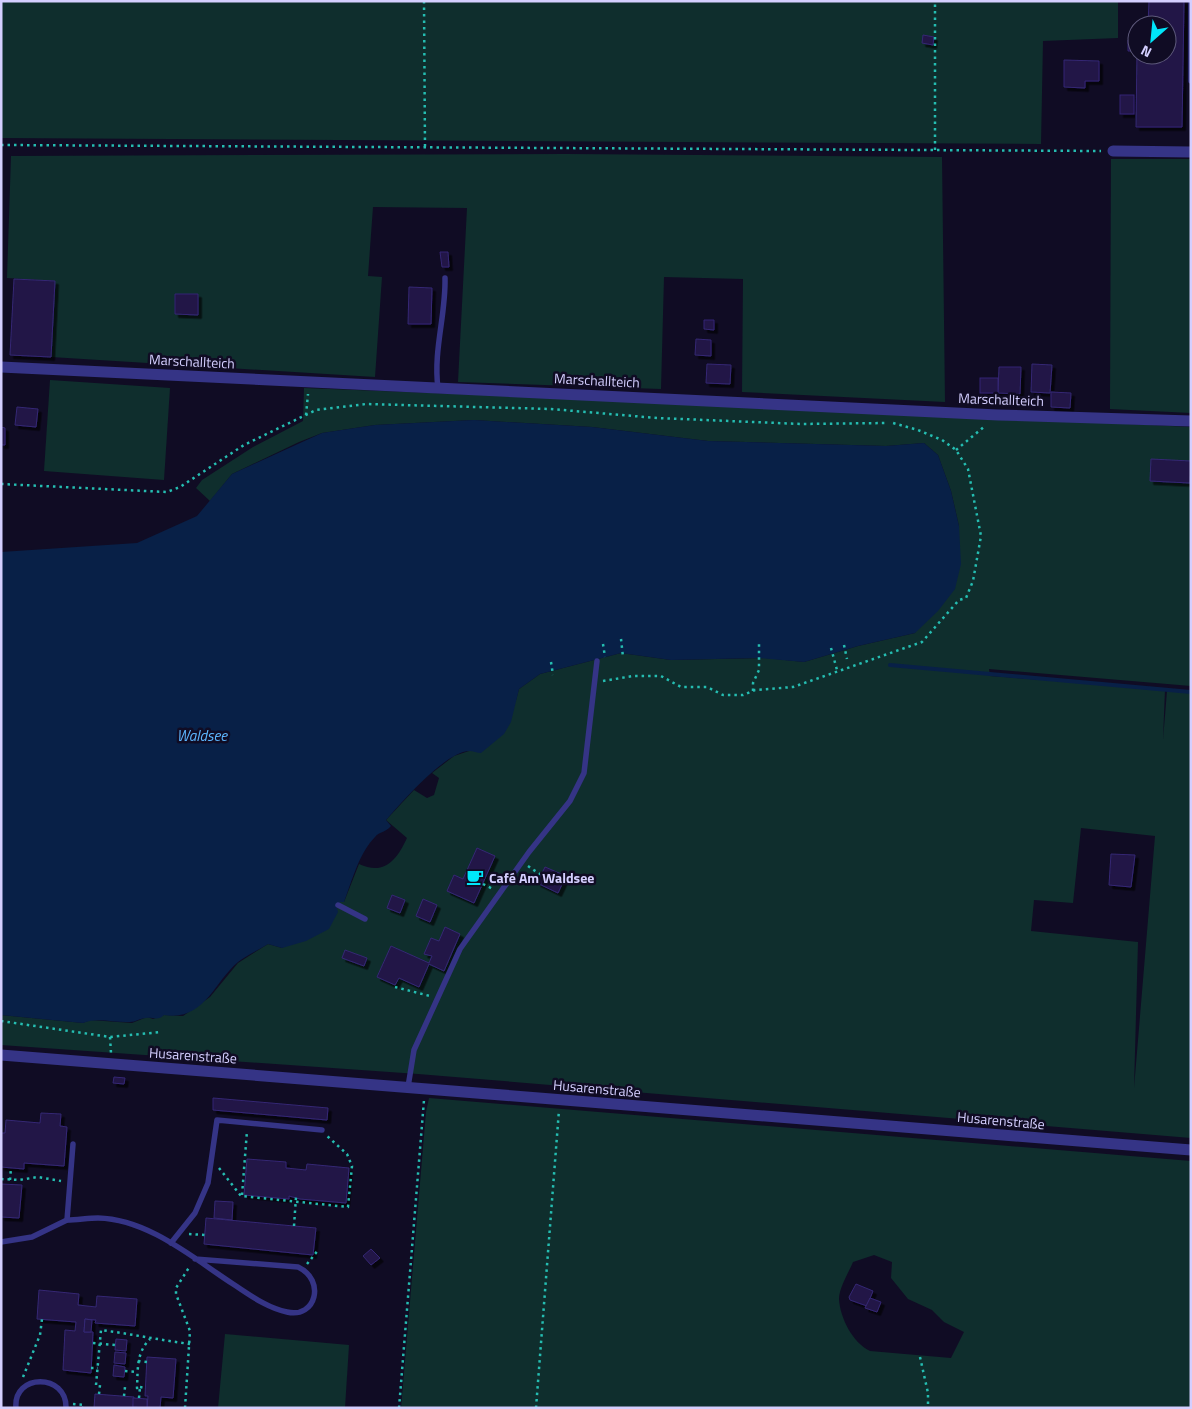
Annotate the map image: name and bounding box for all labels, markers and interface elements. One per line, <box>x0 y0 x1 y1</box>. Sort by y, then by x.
north arrow <box>1127 15 1177 65</box>
text: N <box>1137 40 1155 64</box>
street label: Marschallteich <box>149 348 235 374</box>
street label: Marschallteich <box>554 367 640 393</box>
street label: Marschallteich <box>958 387 1044 411</box>
water label: Waldsee <box>177 724 228 747</box>
cafe icon: Café Am Waldsee <box>465 867 485 887</box>
place label: Café Am Waldsee <box>489 867 595 888</box>
street label: Husarenstraße <box>148 1041 238 1069</box>
street label: Husarenstraße <box>552 1074 642 1102</box>
street label: Husarenstraße <box>956 1106 1046 1134</box>

